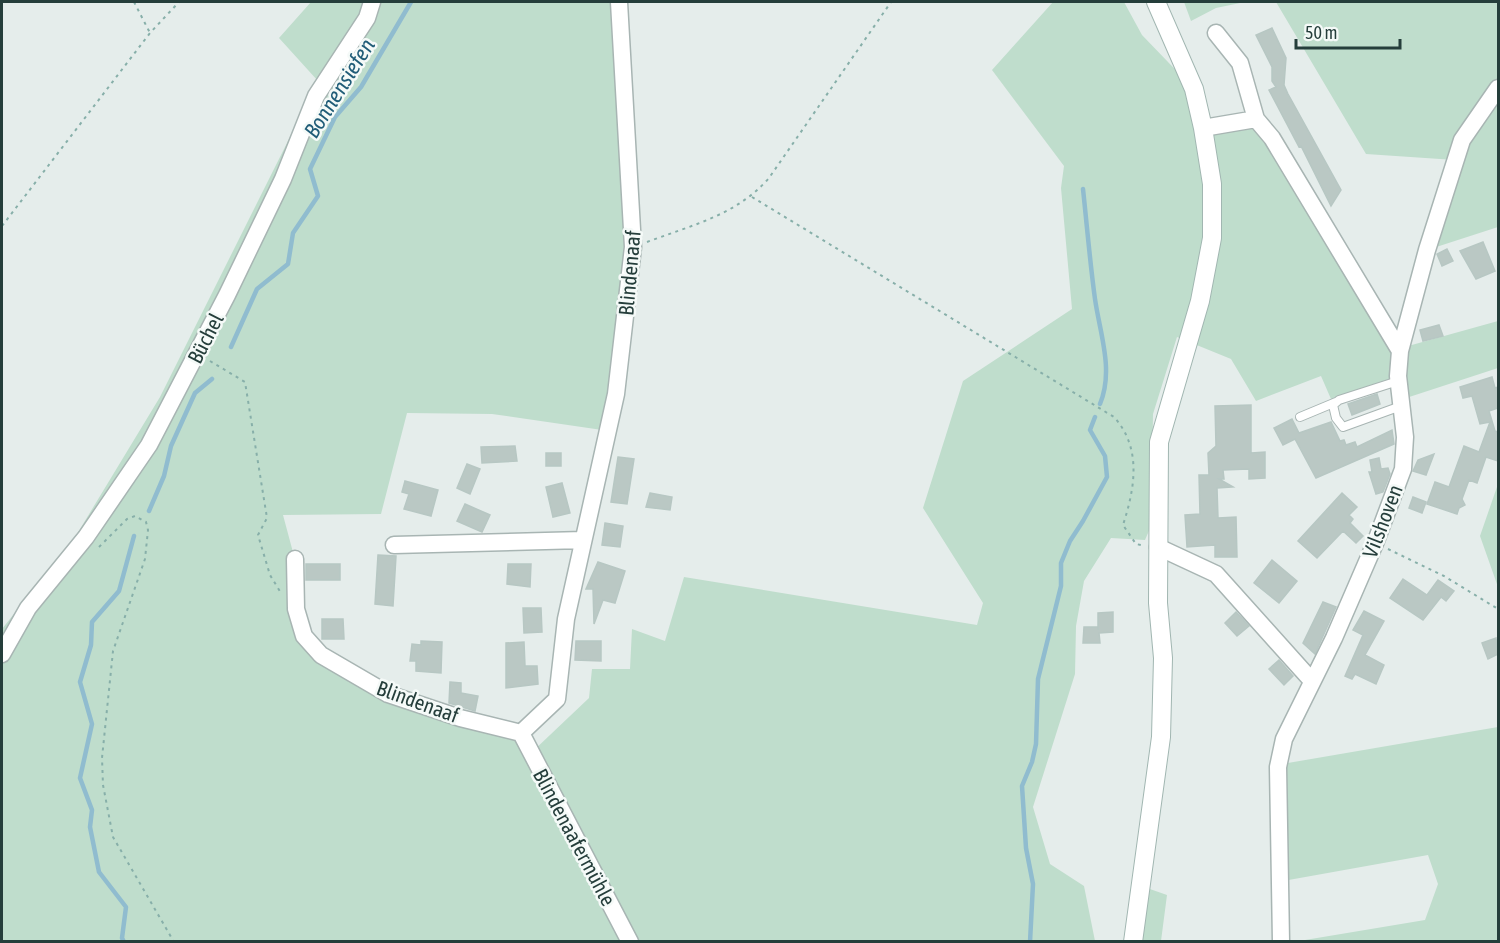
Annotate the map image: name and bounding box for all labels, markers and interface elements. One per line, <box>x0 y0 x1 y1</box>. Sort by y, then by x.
scale bar <box>1296 12 1400 50</box>
text: 50 m <box>1305 22 1337 43</box>
water label: Bonnensiefen <box>298 33 380 143</box>
street label: Blindenaaf <box>613 229 645 317</box>
street label: Büchel <box>182 308 228 367</box>
street label: Vilshoven <box>1357 481 1407 561</box>
street label: Blindenaaf <box>374 675 462 727</box>
street label: Blindenaafermühle <box>529 764 621 910</box>

